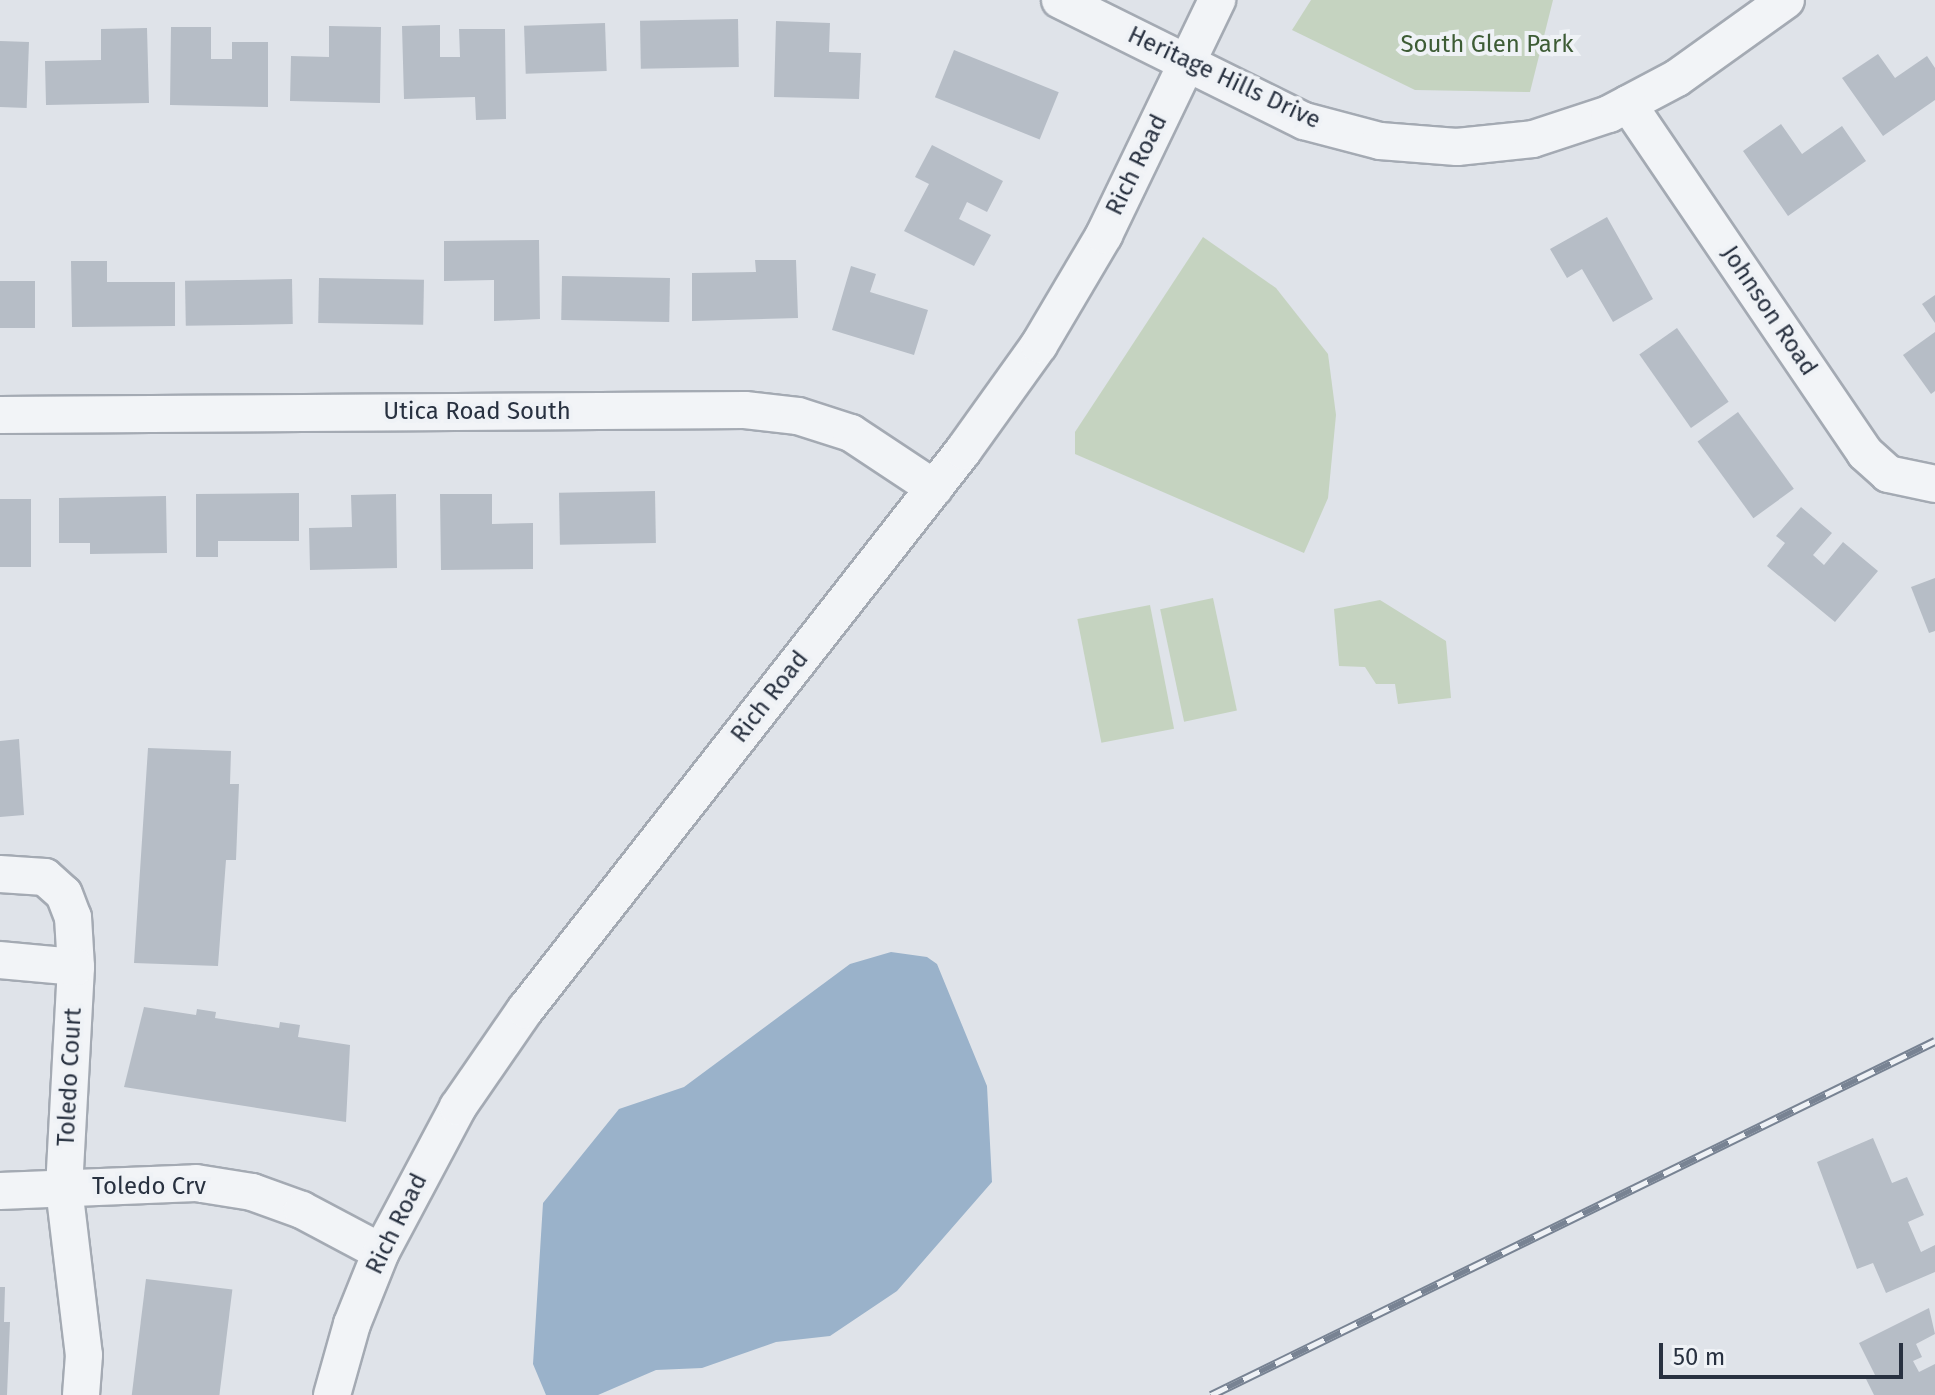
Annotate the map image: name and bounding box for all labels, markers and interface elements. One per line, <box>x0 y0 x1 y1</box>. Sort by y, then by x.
street label: Heritage Hills Drive <box>1123 21 1325 135</box>
park label: South Glen Park <box>1401 31 1573 59</box>
street label: Rich Road <box>1100 110 1174 220</box>
street label: Johnson Road <box>1715 241 1823 381</box>
street label: Utica Road South <box>383 398 571 426</box>
street label: Rich Road <box>725 645 815 749</box>
street label: Toledo Court <box>52 1007 88 1147</box>
street label: Rich Road <box>360 1169 434 1279</box>
street label: Toledo Crv <box>92 1173 206 1201</box>
scale bar <box>1663 1327 1907 1377</box>
text: 50 m <box>1673 1343 1725 1371</box>

